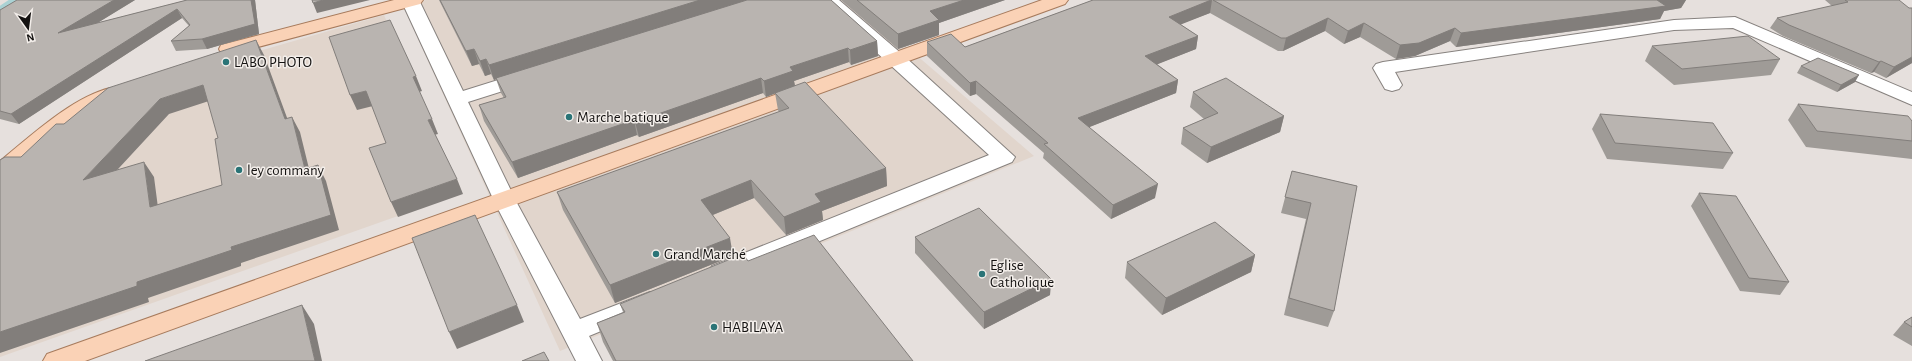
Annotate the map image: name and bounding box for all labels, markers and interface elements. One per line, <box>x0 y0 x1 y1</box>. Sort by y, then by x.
north arrow <box>8 8 48 48</box>
text: N <box>25 31 35 43</box>
place label: LABO PHOTO <box>234 55 312 70</box>
marker: LABO PHOTO <box>221 57 231 67</box>
place label: Marche batique <box>577 110 669 125</box>
marker: Marche batique <box>564 112 574 122</box>
place label: ley commany <box>247 163 325 178</box>
marker: ley commany <box>234 165 244 175</box>
place label: Grand Marché <box>664 247 746 262</box>
marker: Grand Marché <box>651 249 661 259</box>
place label: Eglise Catholique <box>990 258 1054 290</box>
marker: Eglise Catholique <box>977 269 987 279</box>
place label: HABILAYA <box>722 320 783 335</box>
marker: HABILAYA <box>709 322 719 332</box>

